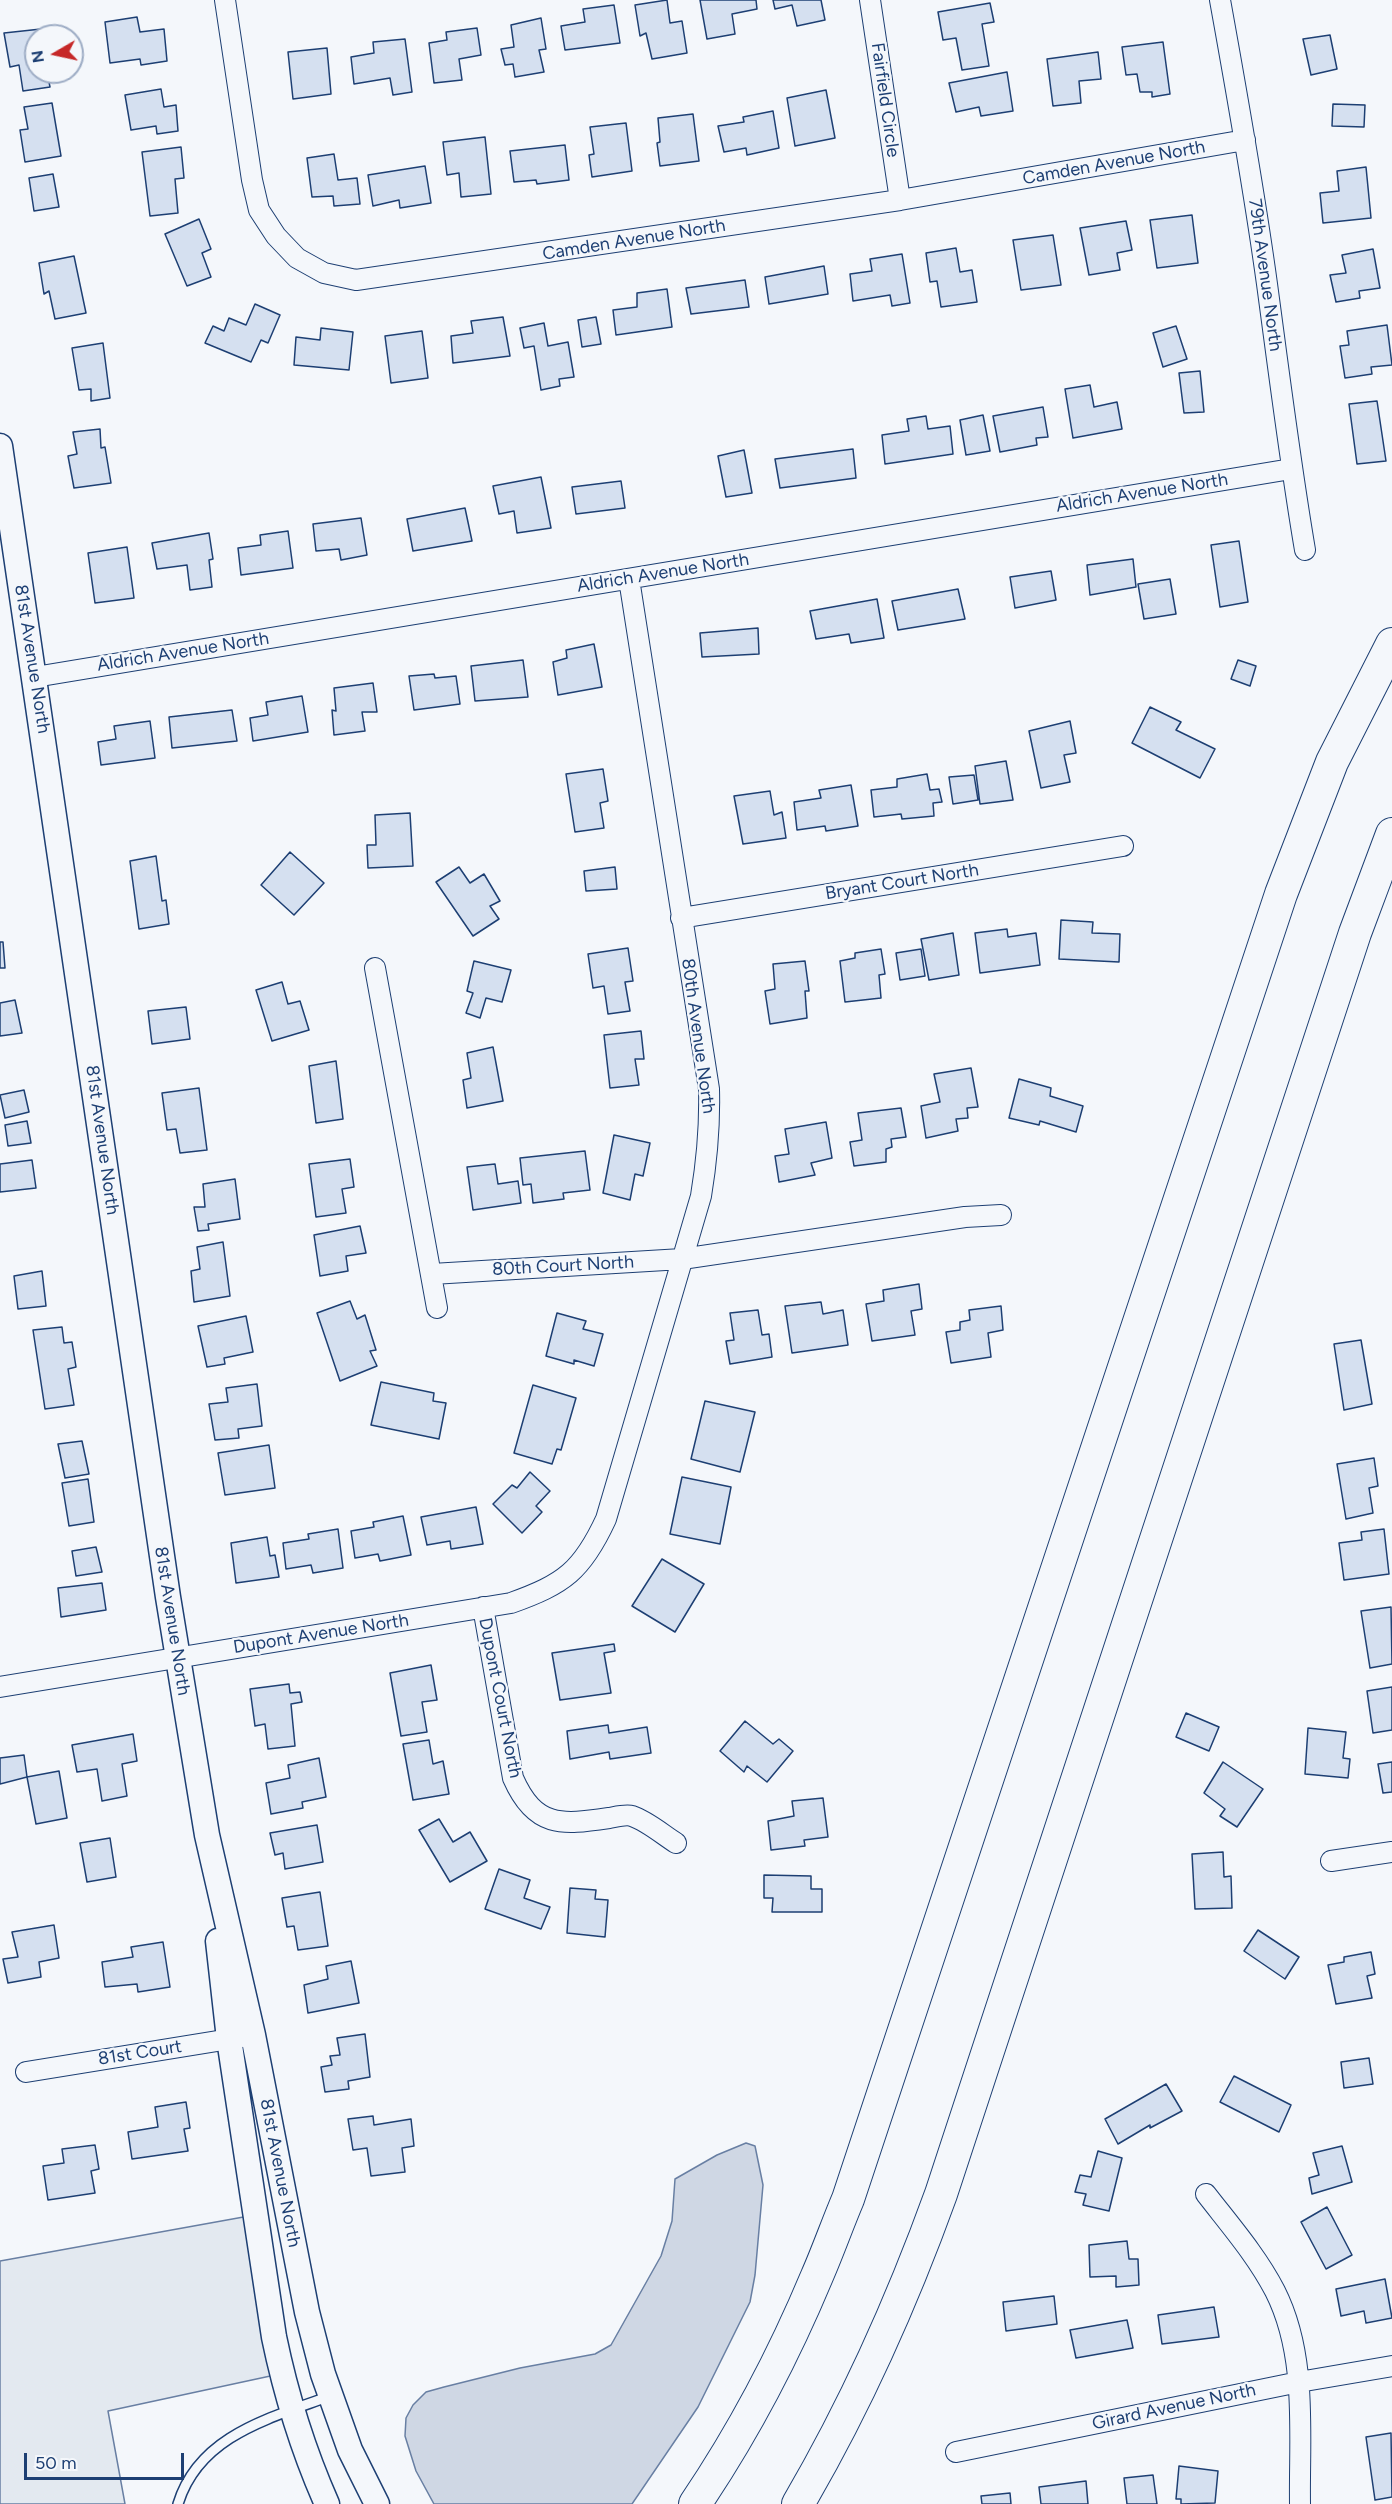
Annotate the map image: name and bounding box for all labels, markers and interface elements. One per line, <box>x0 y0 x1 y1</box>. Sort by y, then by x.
north arrow <box>24 24 84 84</box>
street label: Fairfield Circle <box>866 41 904 159</box>
text: N <box>27 49 48 64</box>
street label: Camden Avenue North <box>1021 136 1207 190</box>
street label: 79th Avenue North <box>1244 197 1286 353</box>
street label: Camden Avenue North <box>541 215 727 265</box>
street label: Aldrich Avenue North <box>1054 469 1230 517</box>
street label: Aldrich Avenue North <box>575 549 751 597</box>
street label: 81st Avenue North <box>10 583 54 735</box>
street label: Aldrich Avenue North <box>95 628 271 676</box>
street label: Bryant Court North <box>824 859 980 905</box>
street label: 80th Avenue North <box>676 957 720 1115</box>
street label: 81st Avenue North <box>81 1064 123 1216</box>
street label: 80th Court North <box>492 1251 634 1281</box>
street label: 81st Avenue North <box>150 1545 194 1697</box>
street label: Dupont Avenue North <box>232 1609 410 1659</box>
street label: Dupont Court North <box>474 1616 526 1780</box>
street label: 81st Court <box>97 2036 183 2070</box>
street label: 81st Avenue North <box>255 2097 305 2249</box>
street label: Girard Avenue North <box>1090 2379 1258 2435</box>
scale bar <box>27 2441 188 2479</box>
text: 50 m <box>35 2452 77 2474</box>

